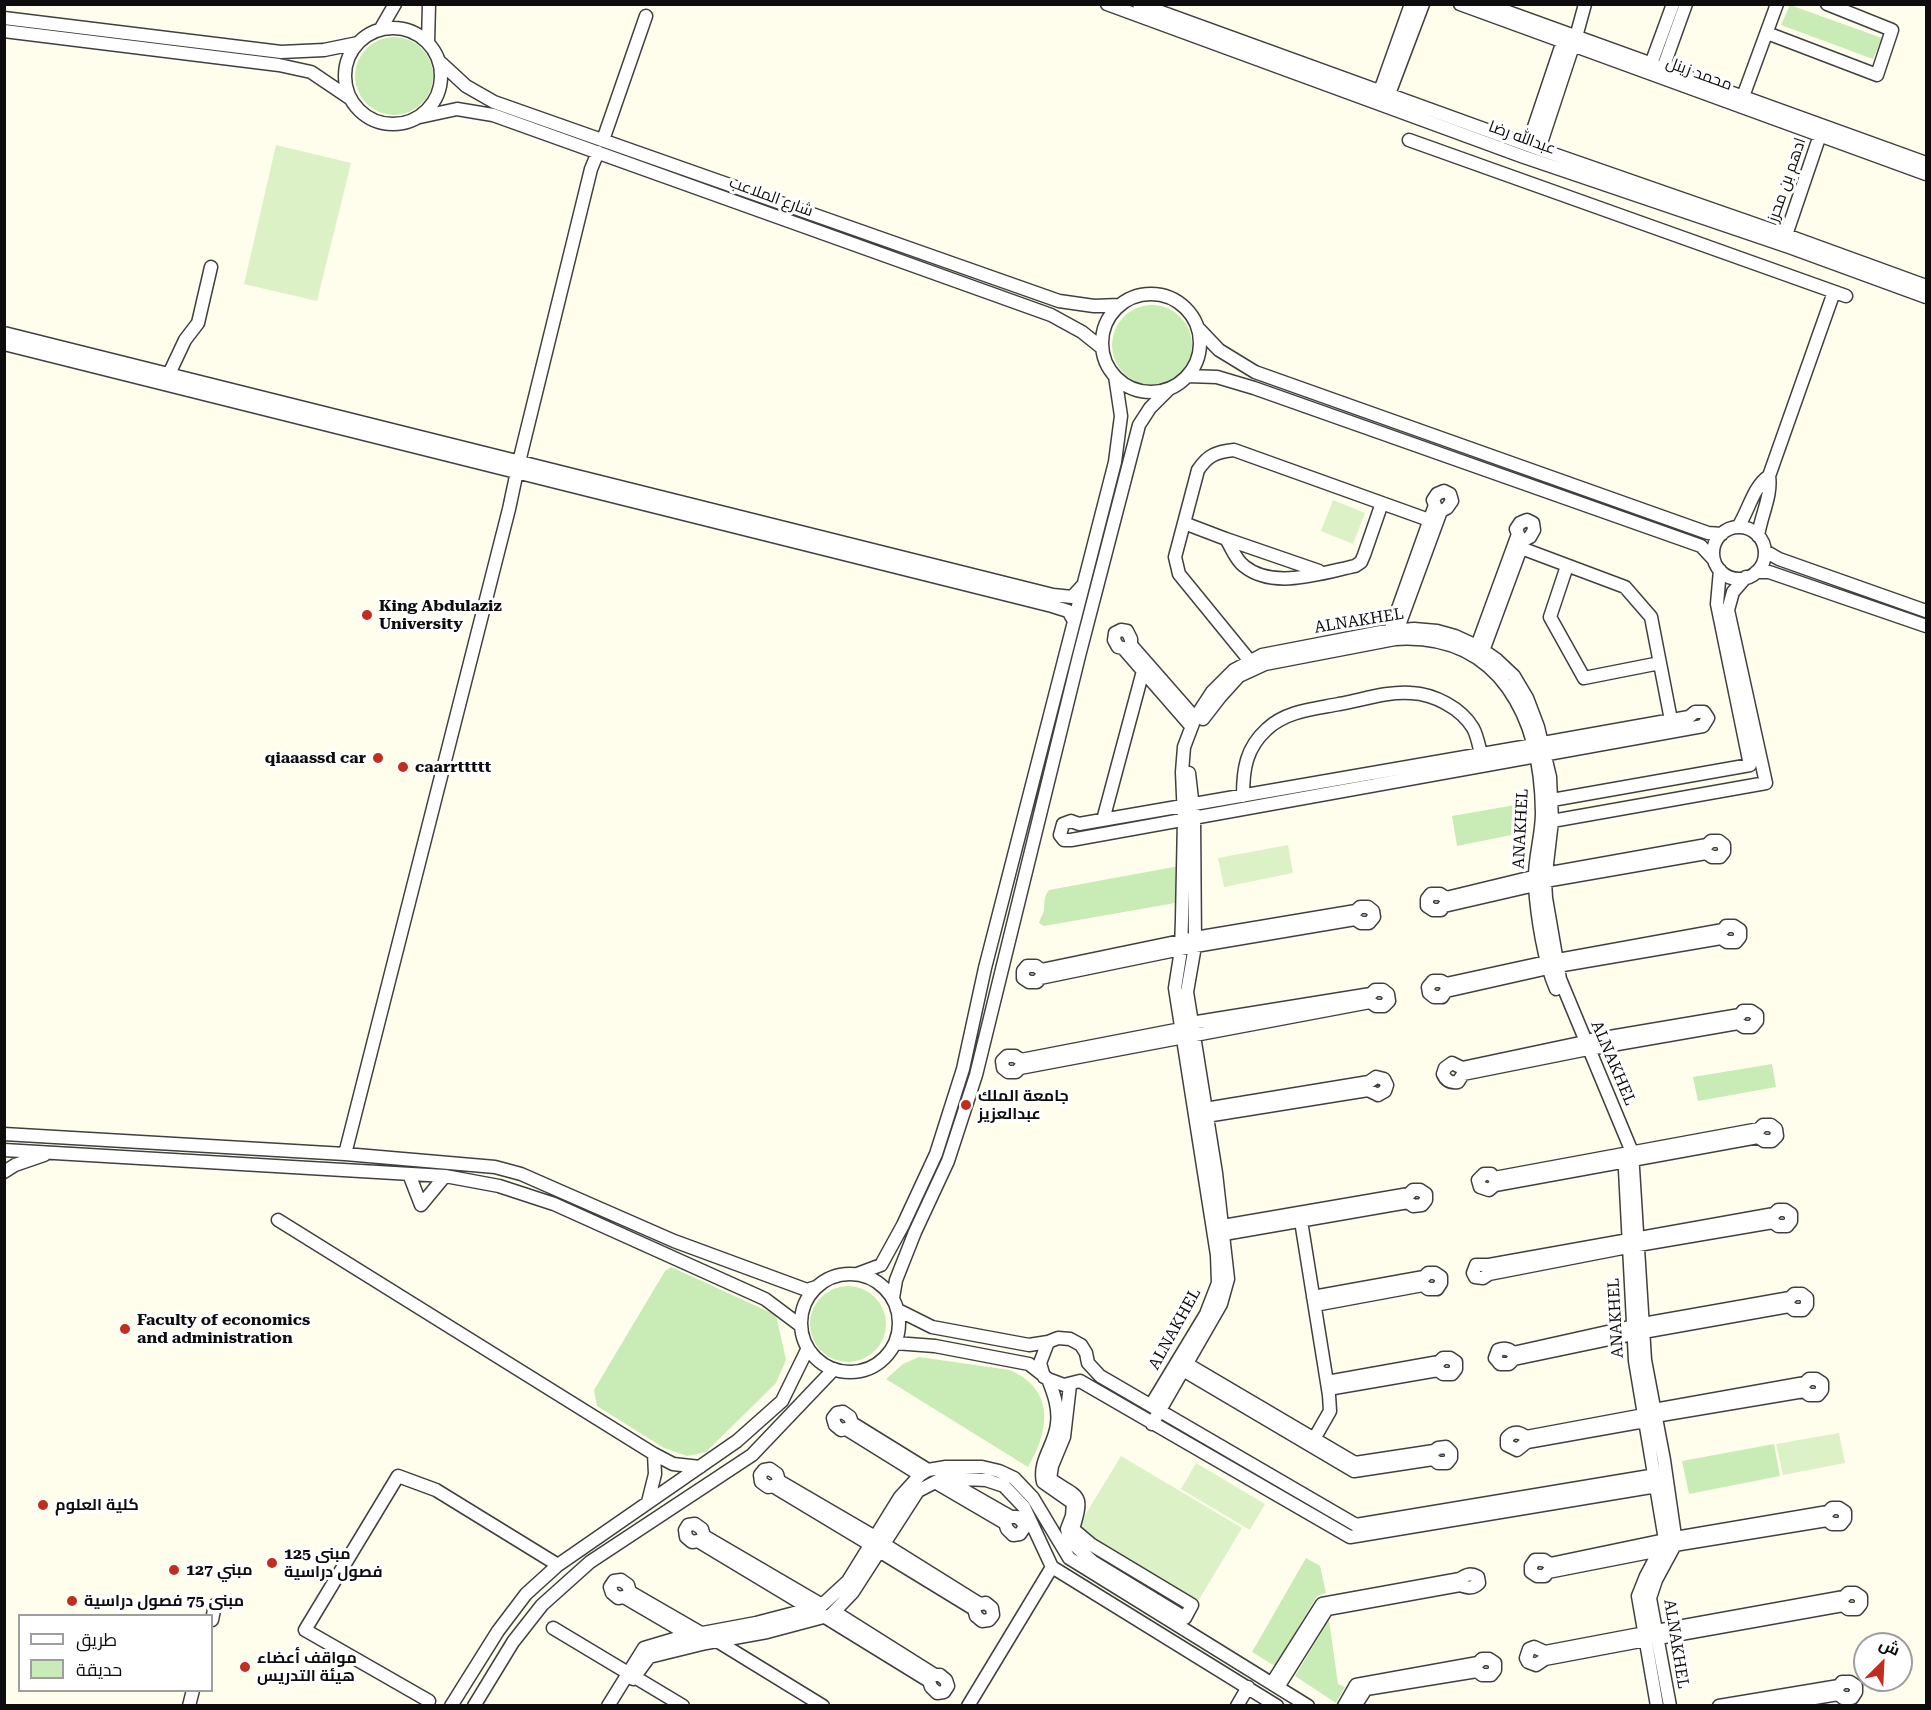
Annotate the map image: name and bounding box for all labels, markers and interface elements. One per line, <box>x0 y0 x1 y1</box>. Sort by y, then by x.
street label: محمد زينل <box>1663 53 1735 95</box>
street label: عبدالله رضا <box>1486 117 1558 159</box>
street label: ادهم بن محرز <box>1764 135 1810 225</box>
street label: شارع الملاعب <box>726 173 816 221</box>
place label: King Abdulaziz University <box>379 596 502 634</box>
street label: ALNAKHEL <box>1313 604 1405 638</box>
marker: King Abdulaziz University <box>360 608 374 622</box>
place label: qiaaassd car <box>265 748 366 768</box>
marker: qiaaassd car <box>371 751 385 765</box>
place label: caarrttttt <box>415 757 491 777</box>
marker: caarrttttt <box>396 760 410 774</box>
street label: ANAKHEL <box>1509 788 1533 870</box>
street label: ALNAKHEL <box>1587 1018 1639 1108</box>
place label: جامعة الملك عبدالعزيز <box>978 1086 1069 1124</box>
marker: جامعة الملك عبدالعزيز <box>959 1098 973 1112</box>
street label: ANAKHEL <box>1604 1277 1628 1359</box>
street label: ALNAKHEL <box>1145 1285 1205 1373</box>
place label: Faculty of economics and administration <box>137 1310 310 1348</box>
marker: Faculty of economics and administration <box>118 1322 132 1336</box>
place label: كلية العلوم <box>55 1495 139 1515</box>
marker: كلية العلوم <box>36 1498 50 1512</box>
place label: مبنى 125 فصول دراسية <box>284 1544 383 1582</box>
marker: مبنى 125 فصول دراسية <box>265 1556 279 1570</box>
place label: مبني 127 <box>186 1560 252 1580</box>
marker: مبني 127 <box>167 1563 181 1577</box>
place label: مبنى 75 فصول دراسية <box>84 1591 244 1611</box>
marker: مبنى 75 فصول دراسية <box>65 1594 79 1608</box>
street label: ALNAKHEL <box>1659 1598 1693 1690</box>
legend <box>18 1614 213 1692</box>
text: طريق <box>76 1629 117 1650</box>
north arrow <box>1853 1632 1913 1692</box>
text: ش <box>1876 1634 1903 1660</box>
place label: مواقف أعضاء هيئة التدريس <box>257 1648 357 1686</box>
text: حديقة <box>76 1659 122 1680</box>
marker: مواقف أعضاء هيئة التدريس <box>238 1660 252 1674</box>

